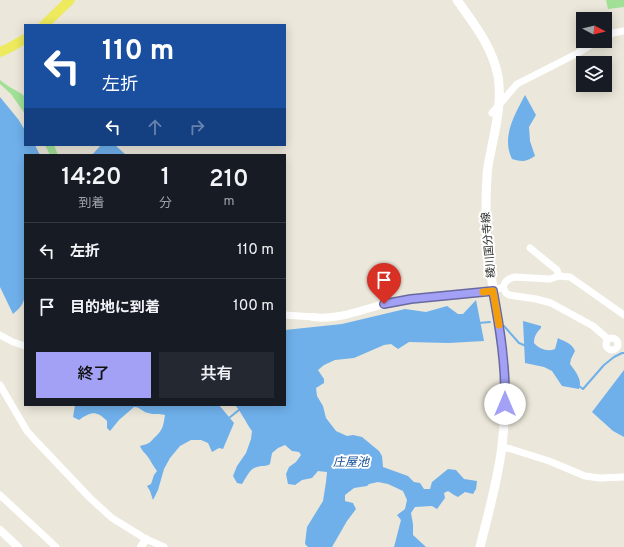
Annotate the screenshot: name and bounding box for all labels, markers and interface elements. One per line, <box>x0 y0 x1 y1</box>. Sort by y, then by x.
north arrow <box>576 12 612 48</box>
map controls <box>576 12 612 92</box>
text: 110 m <box>102 34 174 70</box>
icon: left <box>36 40 88 92</box>
button: layers <box>576 56 612 92</box>
text: 左折 <box>102 74 138 97</box>
icon: left <box>102 116 124 138</box>
icon: ahead <box>144 116 166 138</box>
icon: right <box>186 116 208 138</box>
text: 14:20 <box>61 163 122 193</box>
text: 1 <box>161 163 170 193</box>
text: 210 <box>209 165 249 195</box>
text: m <box>223 194 234 210</box>
text: 到着 <box>78 196 104 212</box>
text: 分 <box>159 196 172 212</box>
street label: 綾川国分寺線 <box>479 212 499 278</box>
icon: left <box>36 240 58 262</box>
text: 110 m <box>237 241 274 260</box>
text: 左折 <box>70 243 100 262</box>
pin <box>367 263 401 304</box>
icon: arrive <box>373 269 395 291</box>
icon: arrive <box>36 296 58 318</box>
text: 100 m <box>233 297 274 316</box>
text: 目的地に到着 <box>70 299 160 318</box>
button: 終了 <box>36 352 151 398</box>
button: 共有 <box>159 352 274 398</box>
position arrow <box>484 383 526 425</box>
water label: 庄屋池 <box>333 455 370 471</box>

